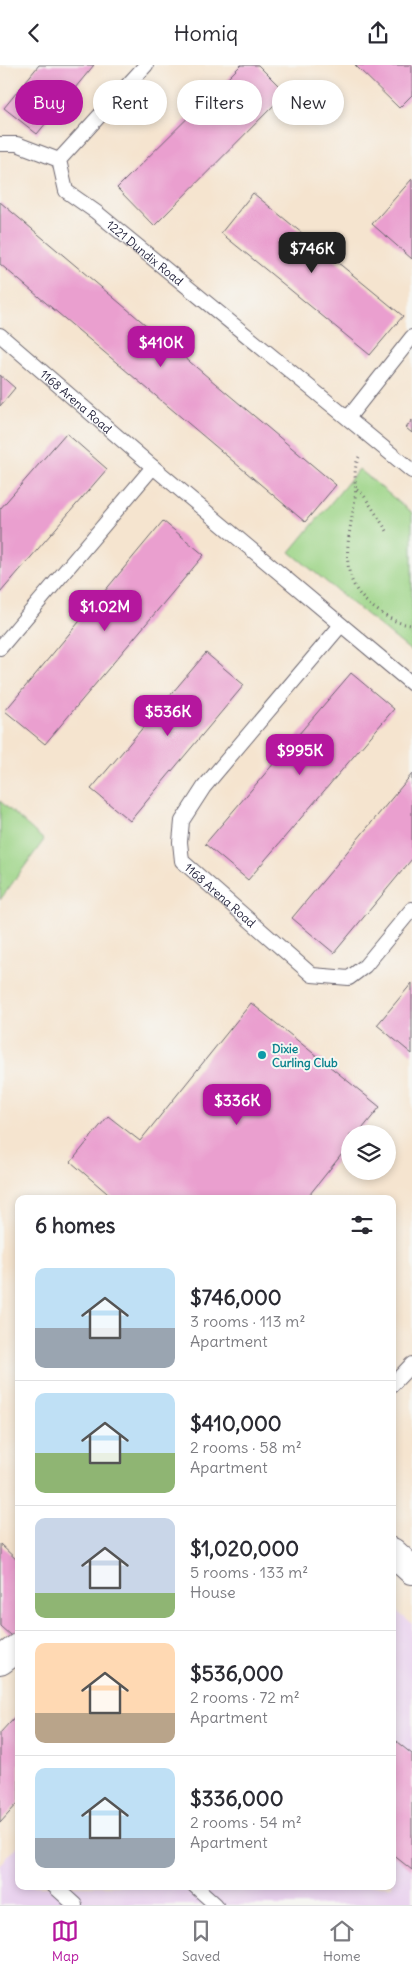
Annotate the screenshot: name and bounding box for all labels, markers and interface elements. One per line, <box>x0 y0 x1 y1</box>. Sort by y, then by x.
icon: back <box>20 19 48 47</box>
text: Homiq <box>174 19 238 47</box>
icon: share <box>364 19 392 47</box>
chip: Buy <box>15 80 83 125</box>
chip: Rent <box>93 80 167 125</box>
chip: Filters <box>177 80 262 125</box>
chip: New <box>272 80 344 125</box>
street label: 1221 Dundix Road <box>104 217 187 288</box>
pin: $746K <box>277 231 347 274</box>
text: $746K <box>290 238 334 258</box>
pin: $410K <box>126 325 196 368</box>
text: $410K <box>139 332 183 352</box>
street label: 1168 Arena Road <box>38 366 115 436</box>
pin: $1.02M <box>64 589 146 632</box>
text: $1.02M <box>80 596 130 616</box>
pin: $536K <box>133 695 203 737</box>
text: $536K <box>145 701 191 721</box>
pin: $995K <box>265 733 335 776</box>
text: $995K <box>277 740 323 760</box>
street label: 1168 Arena Road <box>182 859 259 930</box>
place label: Dixie Curling Club <box>272 1041 338 1071</box>
marker: Dixie Curling Club <box>256 1049 268 1061</box>
pin: $336K <box>202 1083 272 1126</box>
text: $336K <box>214 1090 260 1110</box>
map controls <box>341 1125 396 1180</box>
button: layers <box>341 1125 396 1180</box>
icon: filters <box>348 1211 376 1239</box>
text: 6 homes <box>35 1212 115 1239</box>
text: $746,000 <box>190 1284 282 1311</box>
icon: home <box>75 1288 135 1348</box>
text: 3 rooms · 113 m² <box>190 1311 305 1331</box>
text: Apartment <box>190 1331 268 1351</box>
text: $410,000 <box>190 1410 282 1437</box>
icon: home <box>75 1413 135 1473</box>
text: 2 rooms · 58 m² <box>190 1437 302 1457</box>
text: Apartment <box>190 1457 268 1477</box>
text: $1,020,000 <box>190 1535 299 1562</box>
icon: home <box>75 1538 135 1598</box>
text: 5 rooms · 133 m² <box>190 1562 308 1582</box>
text: House <box>190 1582 236 1602</box>
text: $536,000 <box>190 1660 284 1687</box>
icon: home <box>75 1663 135 1723</box>
text: 2 rooms · 72 m² <box>190 1687 300 1707</box>
text: Apartment <box>190 1707 268 1727</box>
text: $336,000 <box>190 1785 283 1812</box>
icon: home <box>75 1788 135 1848</box>
text: 2 rooms · 54 m² <box>190 1812 302 1832</box>
text: Apartment <box>190 1832 268 1852</box>
tab: Map <box>51 1917 79 1965</box>
tab: Saved <box>182 1917 220 1965</box>
tab: Home <box>323 1917 361 1965</box>

